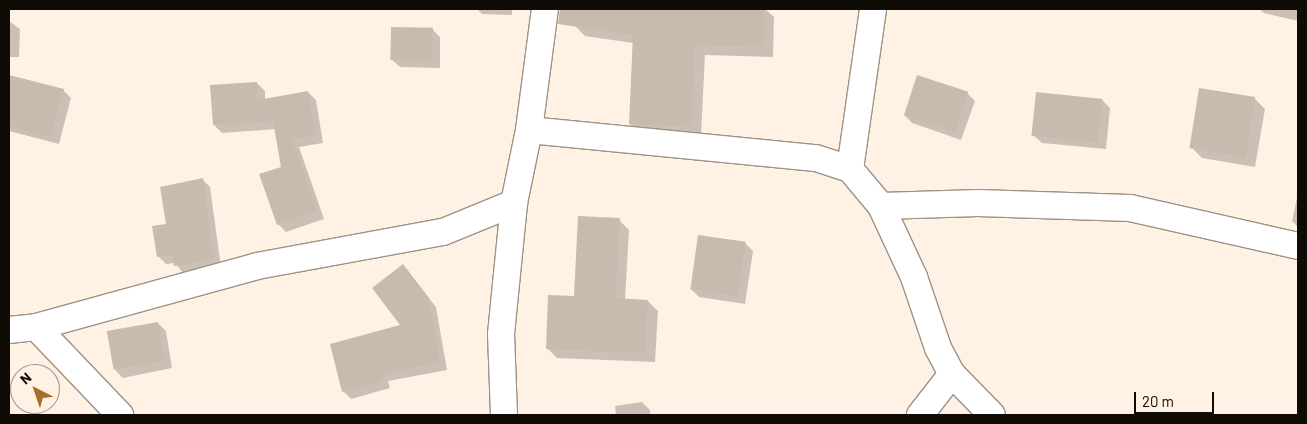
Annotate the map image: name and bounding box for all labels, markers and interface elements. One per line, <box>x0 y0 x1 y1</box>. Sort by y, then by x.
north arrow <box>10 364 60 414</box>
text: N <box>16 369 35 388</box>
scale bar <box>1137 382 1217 414</box>
text: 20 m <box>1142 392 1174 410</box>

